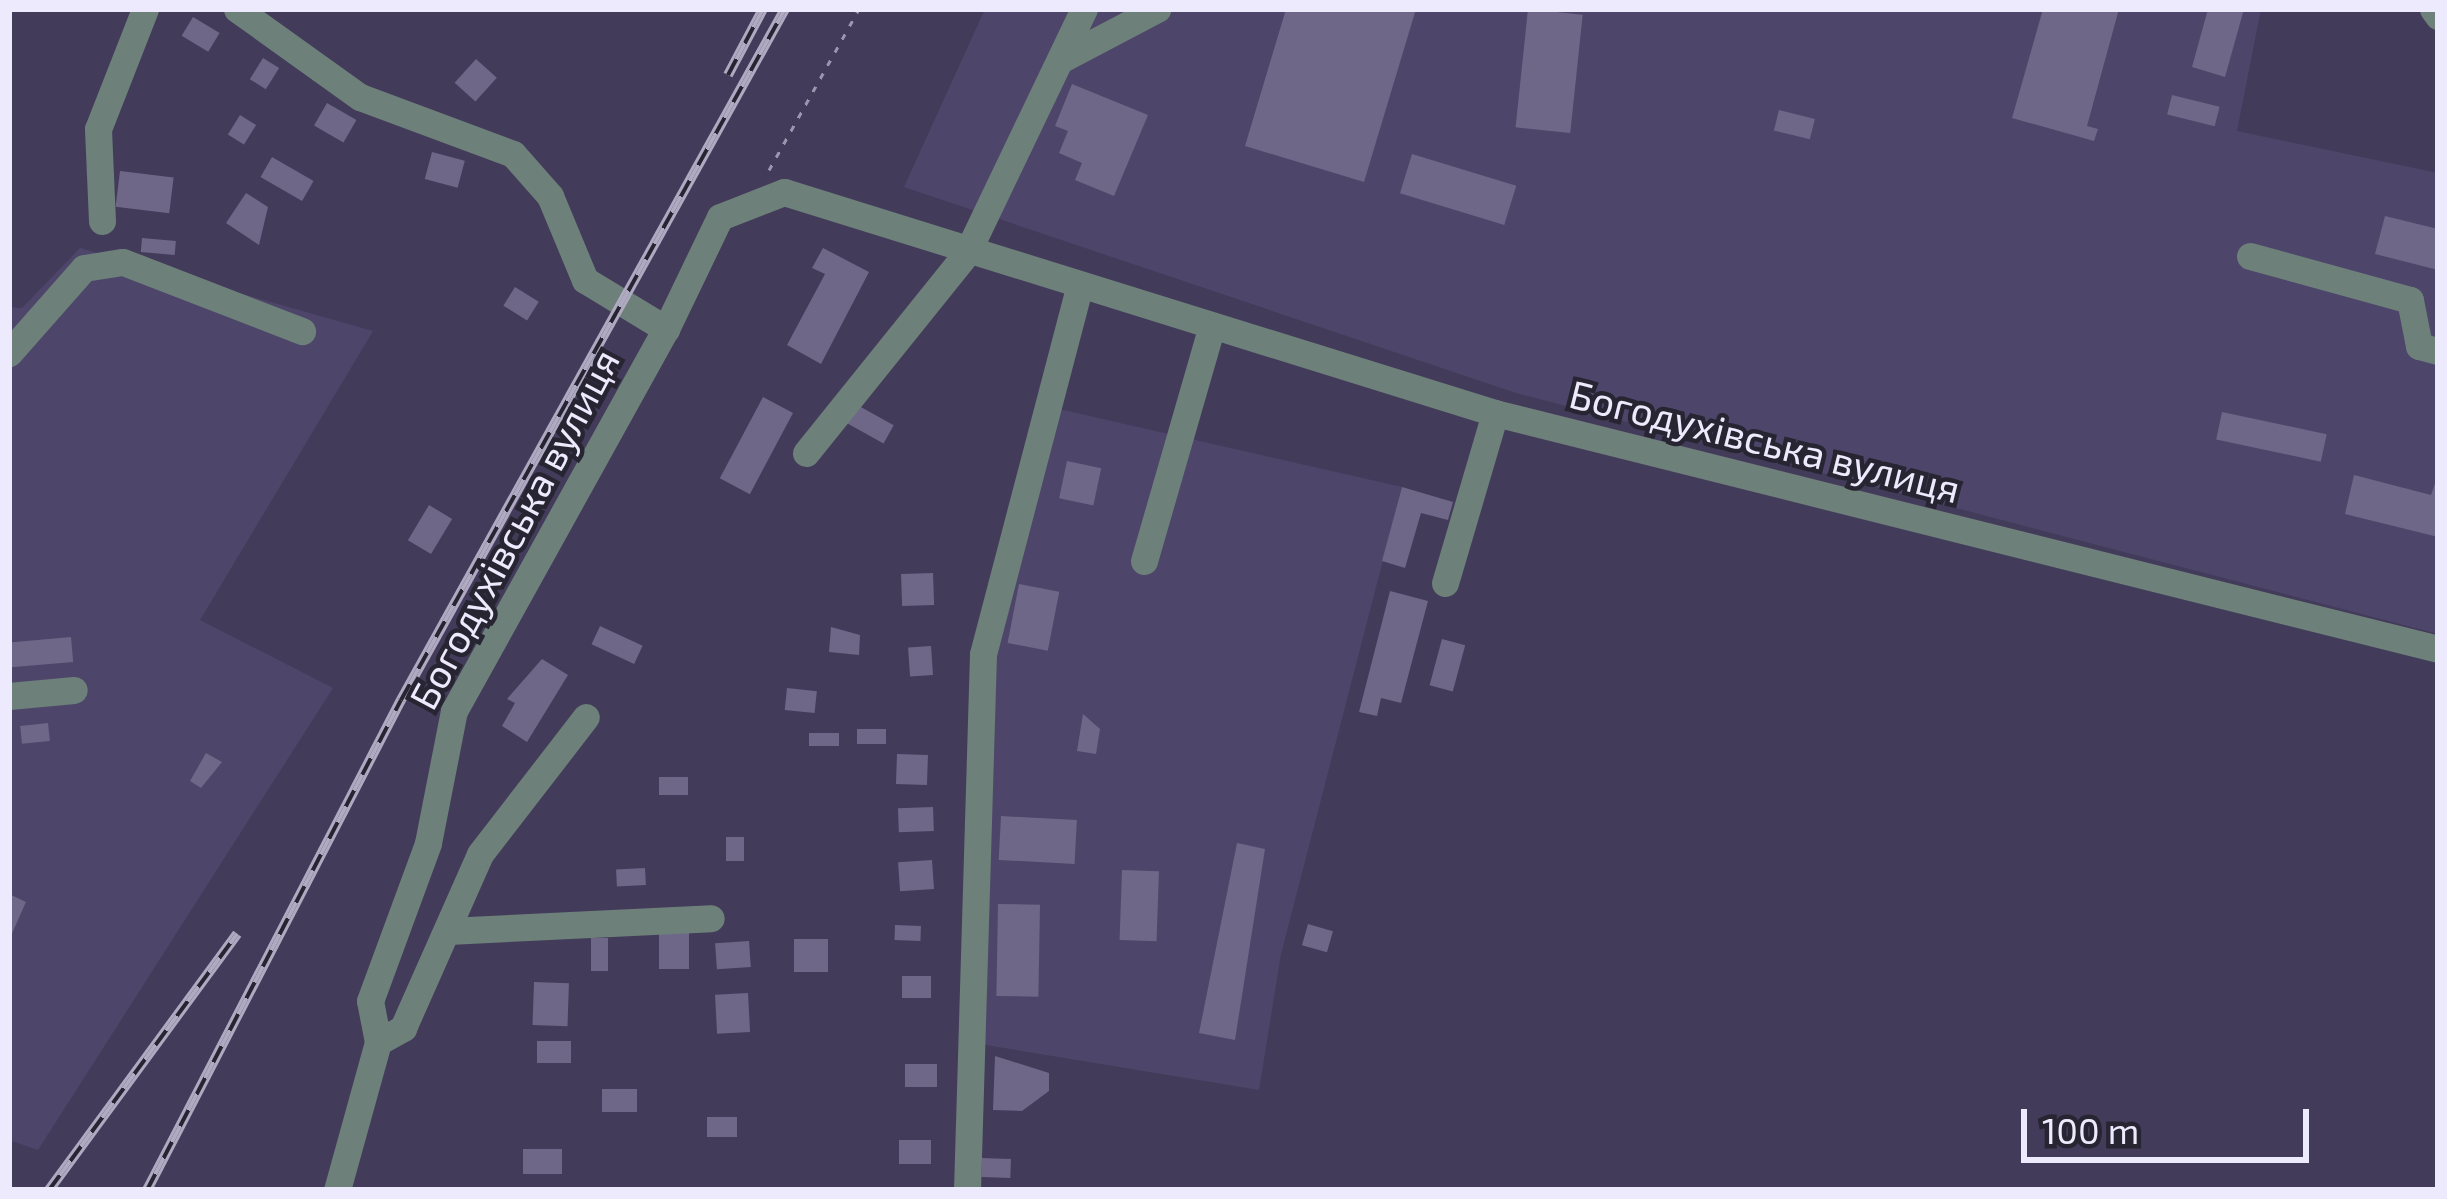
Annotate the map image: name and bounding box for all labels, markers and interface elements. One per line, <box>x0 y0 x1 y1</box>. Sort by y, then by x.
street label: Богодухівська вулиця <box>399 341 629 717</box>
street label: Богодухівська вулиця <box>1565 370 1965 512</box>
scale bar <box>2027 1085 2315 1159</box>
text: 100 m <box>2042 1108 2139 1151</box>

